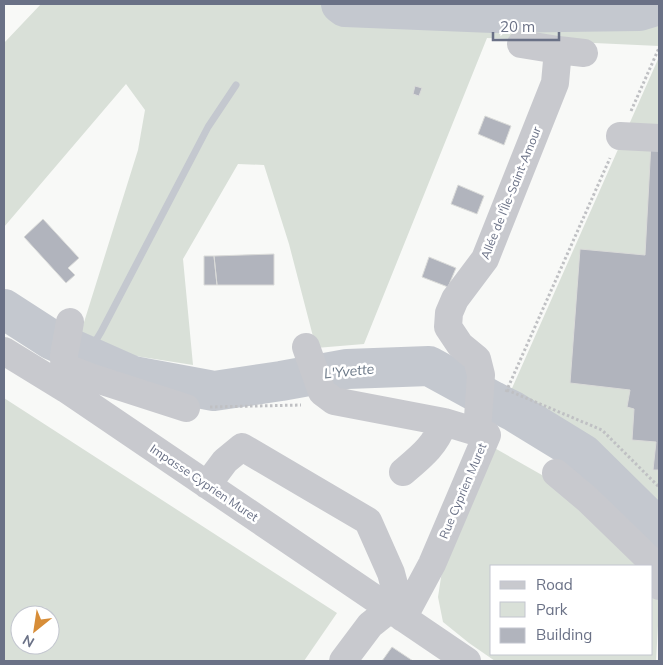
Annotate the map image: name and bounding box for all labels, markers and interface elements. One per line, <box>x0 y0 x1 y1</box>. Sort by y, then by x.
scale bar <box>493 10 559 42</box>
text: 20 m <box>500 17 535 36</box>
street label: Allée de l'Île-Saint-Amour <box>477 124 544 261</box>
water label: L'Yvette <box>323 359 375 383</box>
street label: Impasse Cyprien Muret <box>147 441 261 524</box>
street label: Rue Cyprien Muret <box>436 441 489 541</box>
legend <box>490 565 653 655</box>
text: Road <box>536 575 573 594</box>
text: Park <box>536 600 568 619</box>
north arrow <box>10 605 60 655</box>
text: Building <box>536 625 592 644</box>
text: N <box>19 631 38 652</box>

